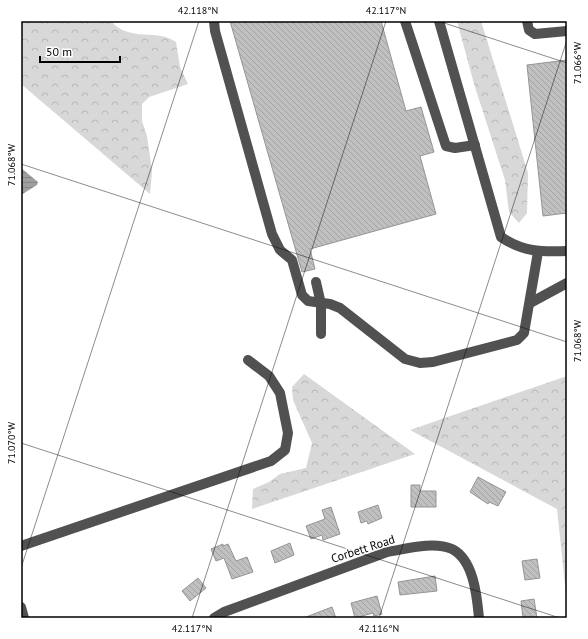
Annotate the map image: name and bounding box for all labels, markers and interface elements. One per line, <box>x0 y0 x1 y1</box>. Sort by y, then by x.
text: 42.118°N <box>178 4 218 17</box>
text: 42.117°N <box>366 4 406 17</box>
scale bar <box>40 38 120 64</box>
text: 71.066°W <box>571 41 584 84</box>
text: 50 m <box>46 44 72 59</box>
text: 71.068°W <box>5 143 18 186</box>
text: 71.068°W <box>571 319 584 362</box>
text: 71.070°W <box>5 421 18 464</box>
street label: Corbett Road <box>329 531 397 566</box>
text: 42.117°N <box>172 622 212 635</box>
text: 42.116°N <box>359 622 399 635</box>

